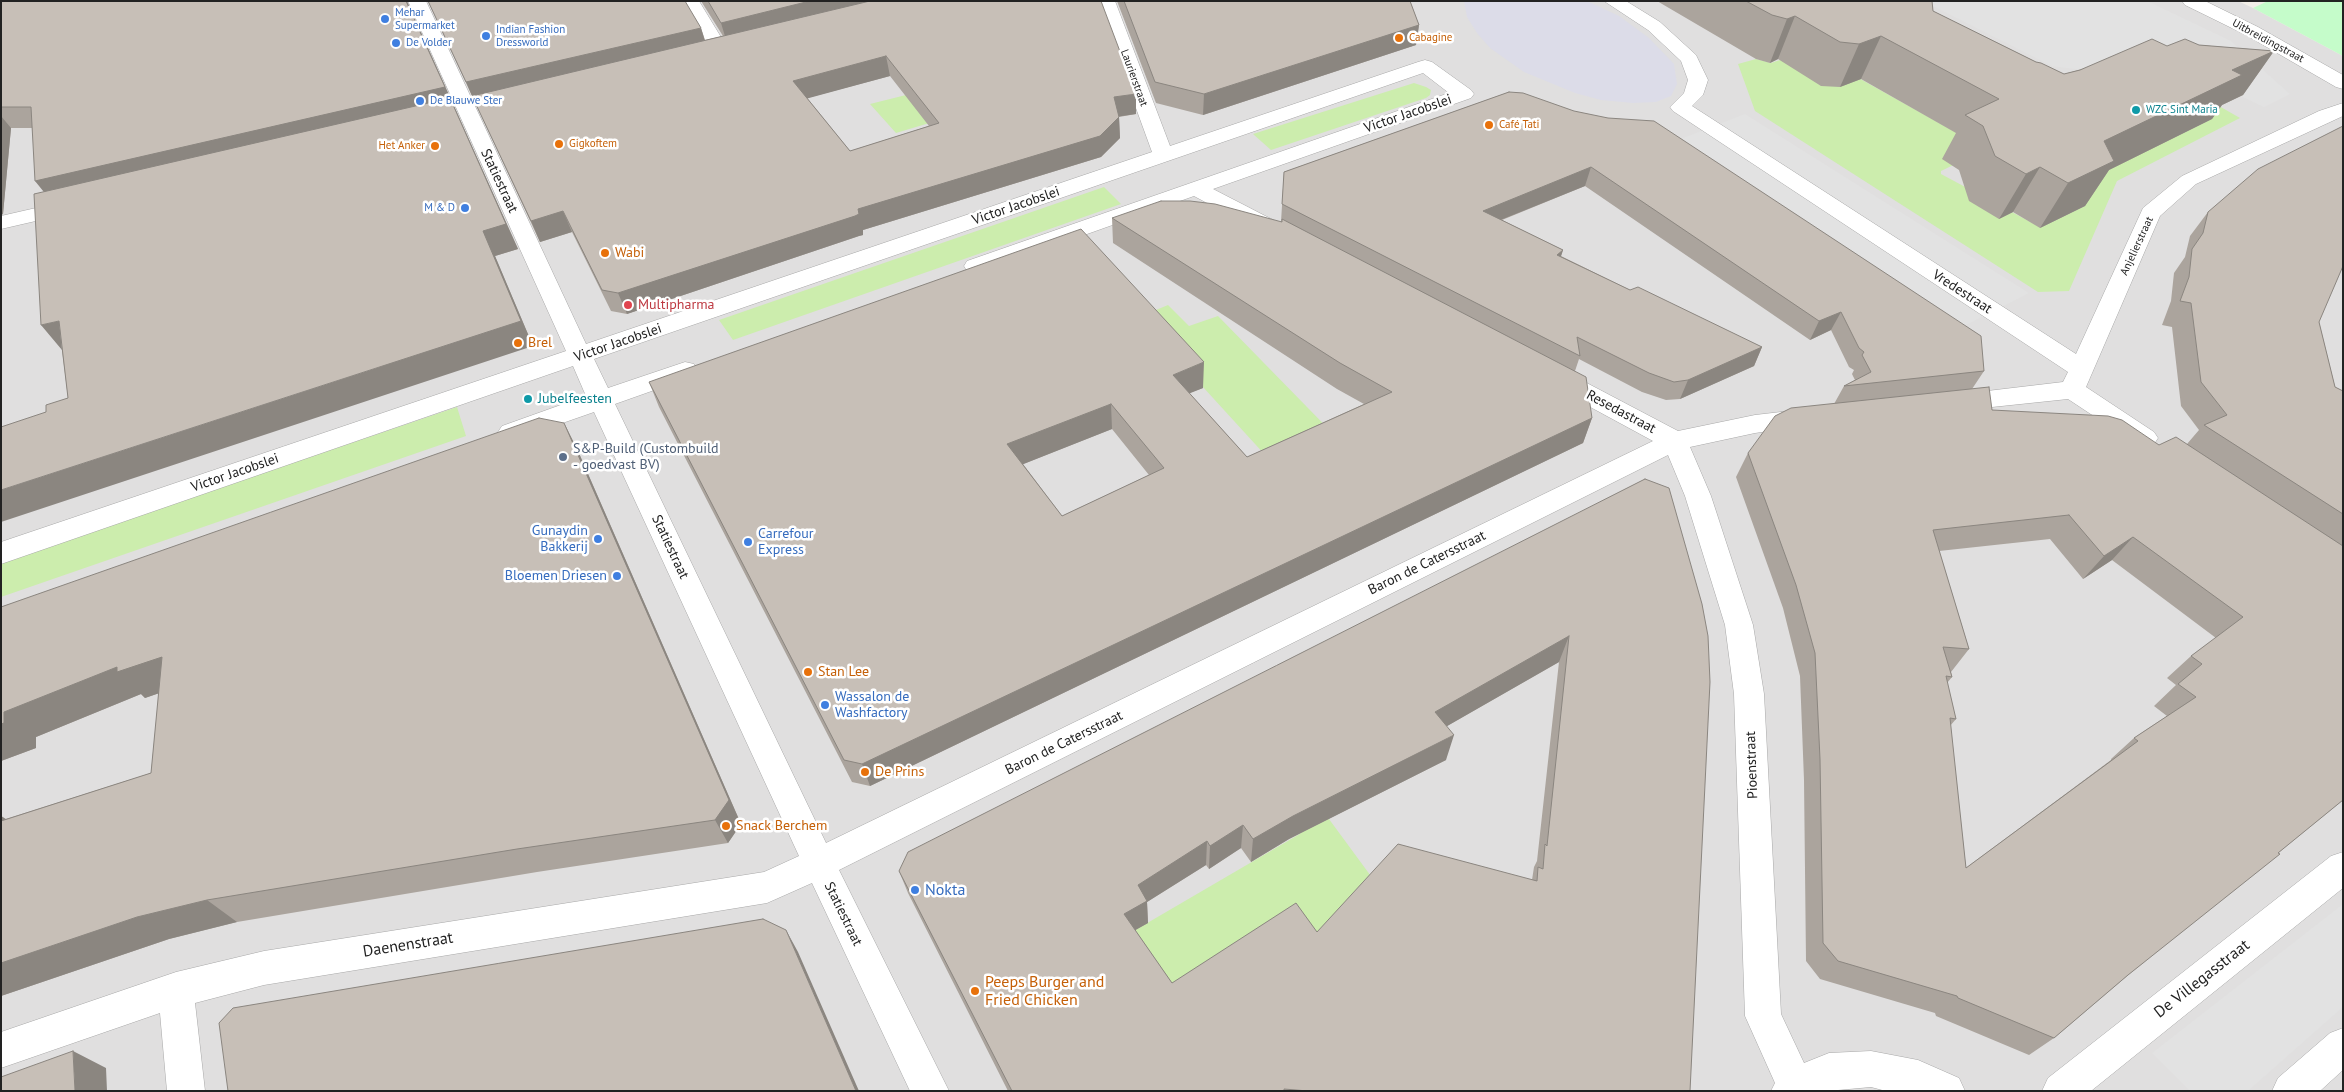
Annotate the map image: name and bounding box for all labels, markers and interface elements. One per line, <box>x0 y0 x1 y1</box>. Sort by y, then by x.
place label: Mehar Supermarket <box>395 6 455 32</box>
marker: Mehar Supermarket <box>379 13 391 25</box>
street label: Uitbreidingstraat <box>2230 16 2306 66</box>
place label: Indian Fashion Dressworld <box>496 23 565 49</box>
marker: Indian Fashion Dressworld <box>480 30 492 42</box>
place label: Cabagine <box>1409 31 1452 45</box>
marker: Cabagine <box>1393 32 1405 44</box>
place label: De Volder <box>406 36 452 50</box>
marker: De Volder <box>390 37 402 49</box>
street label: Laurierstraat <box>1118 48 1150 108</box>
street label: Victor Jacobslei <box>1362 91 1454 137</box>
place label: De Blauwe Ster <box>430 94 502 108</box>
marker: De Blauwe Ster <box>414 95 426 107</box>
place label: WZC Sint Maria <box>2146 103 2218 117</box>
marker: WZC Sint Maria <box>2130 104 2142 116</box>
place label: Café Tati <box>1499 118 1540 132</box>
marker: Café Tati <box>1483 119 1495 131</box>
place label: Gigkoftem <box>569 137 617 151</box>
marker: Gigkoftem <box>553 138 565 150</box>
place label: Het Anker <box>378 139 425 153</box>
marker: Het Anker <box>429 140 441 152</box>
street label: Statiestraat <box>477 146 521 216</box>
street label: Victor Jacobslei <box>970 183 1062 229</box>
place label: M & D <box>424 201 455 215</box>
marker: M & D <box>459 202 471 214</box>
street label: Anjelierstraat <box>2118 215 2156 277</box>
place label: Wabi <box>615 245 644 261</box>
marker: Wabi <box>599 247 611 259</box>
street label: Vredestraat <box>1929 266 1995 318</box>
place label: Multipharma <box>638 297 714 313</box>
marker: Multipharma <box>622 299 634 311</box>
street label: Victor Jacobslei <box>572 320 664 366</box>
place label: Brel <box>528 335 552 351</box>
marker: Brel <box>512 337 524 349</box>
street label: Resedastraat <box>1583 387 1659 437</box>
place label: Jubelfeesten <box>538 391 612 407</box>
marker: Jubelfeesten <box>522 393 534 405</box>
place label: S&P-Build (Custombuild - goedvast BV) <box>573 441 719 474</box>
street label: Victor Jacobslei <box>189 450 281 496</box>
marker: S&P-Build (Custombuild - goedvast BV) <box>557 451 569 463</box>
street label: Statiestraat <box>648 512 692 582</box>
place label: Gunaydin Bakkerij <box>532 523 588 556</box>
place label: Carrefour Express <box>758 526 813 558</box>
street label: Baron de Catersstraat <box>1366 527 1488 599</box>
marker: Gunaydin Bakkerij <box>592 533 604 545</box>
marker: Carrefour Express <box>742 536 754 548</box>
place label: Bloemen Driesen <box>505 568 607 584</box>
marker: Bloemen Driesen <box>611 570 623 582</box>
place label: Stan Lee <box>818 664 869 680</box>
marker: Stan Lee <box>802 666 814 678</box>
place label: Wassalon de Washfactory <box>835 689 909 722</box>
marker: Wassalon de Washfactory <box>819 699 831 711</box>
street label: Baron de Catersstraat <box>1003 707 1125 779</box>
street label: Pioenstraat <box>1742 731 1762 799</box>
place label: De Prins <box>875 764 924 780</box>
marker: De Prins <box>859 766 871 778</box>
place label: Snack Berchem <box>736 818 827 834</box>
marker: Snack Berchem <box>720 820 732 832</box>
street label: Statiestraat <box>820 879 866 949</box>
place label: Nokta <box>925 880 965 900</box>
marker: Nokta <box>909 884 921 896</box>
street label: Daenenstraat <box>362 928 454 962</box>
street label: De Villegasstraat <box>2151 936 2253 1022</box>
place label: Peeps Burger and Fried Chicken <box>985 972 1104 1010</box>
marker: Peeps Burger and Fried Chicken <box>969 985 981 997</box>

